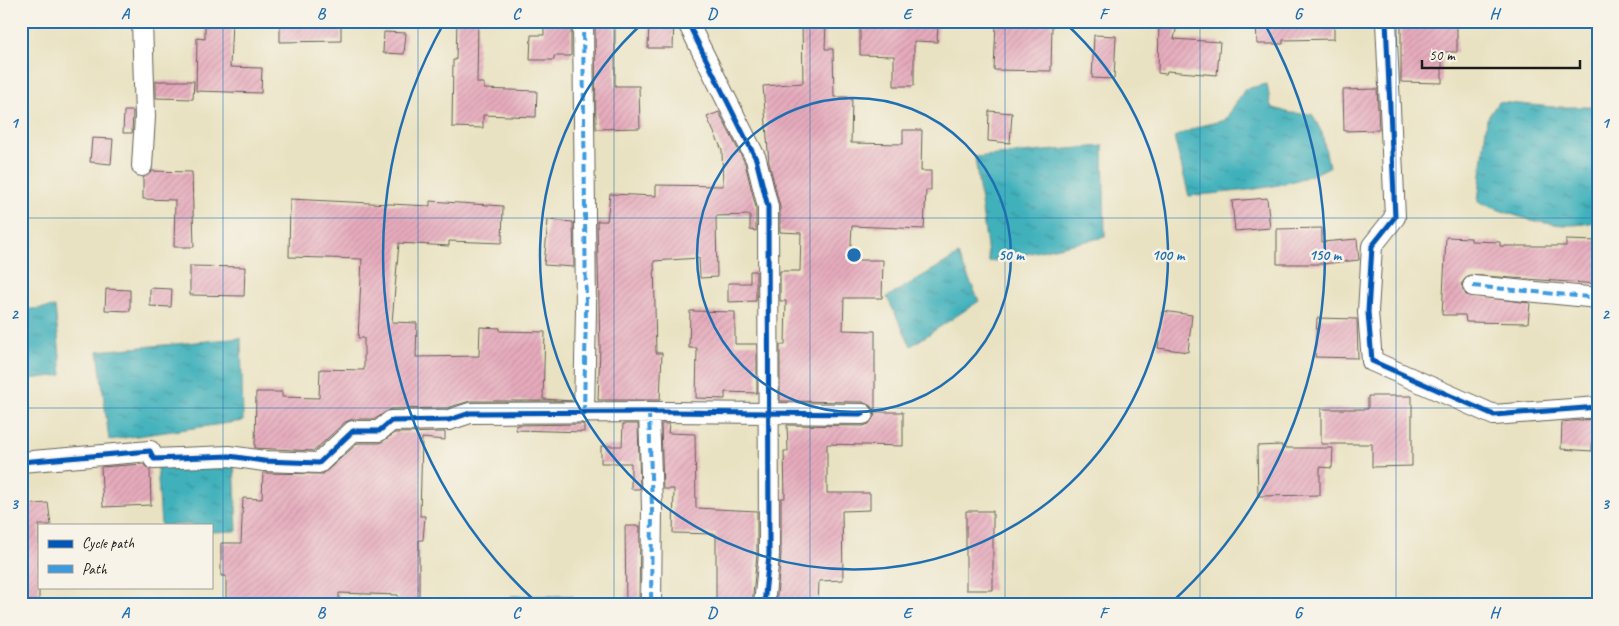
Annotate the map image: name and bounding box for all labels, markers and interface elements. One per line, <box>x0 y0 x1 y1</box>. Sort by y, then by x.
text: A <box>121 4 131 24</box>
text: B <box>317 4 327 24</box>
text: C <box>512 4 522 24</box>
text: D <box>707 4 718 24</box>
text: E <box>903 4 914 24</box>
text: F <box>1099 4 1110 24</box>
text: G <box>1294 4 1304 24</box>
text: H <box>1489 4 1501 24</box>
scale bar <box>1422 38 1579 70</box>
text: 50 m <box>1429 46 1456 65</box>
text: 1 <box>10 113 19 133</box>
text: 1 <box>1601 113 1610 133</box>
centre of rings <box>845 246 863 264</box>
text: 50 m <box>998 246 1025 265</box>
text: 100 m <box>1152 246 1186 265</box>
text: 150 m <box>1309 246 1343 265</box>
text: 2 <box>10 304 19 324</box>
text: 2 <box>1601 304 1610 324</box>
text: 3 <box>10 494 19 514</box>
text: 3 <box>1601 494 1610 514</box>
legend <box>38 524 212 588</box>
text: Cycle path <box>82 534 134 553</box>
text: Path <box>82 560 108 579</box>
text: A <box>121 603 131 623</box>
text: B <box>317 603 327 623</box>
text: C <box>512 603 522 623</box>
text: D <box>707 603 718 623</box>
text: E <box>903 603 914 623</box>
text: F <box>1099 603 1110 623</box>
text: G <box>1294 603 1304 623</box>
text: H <box>1489 603 1501 623</box>

